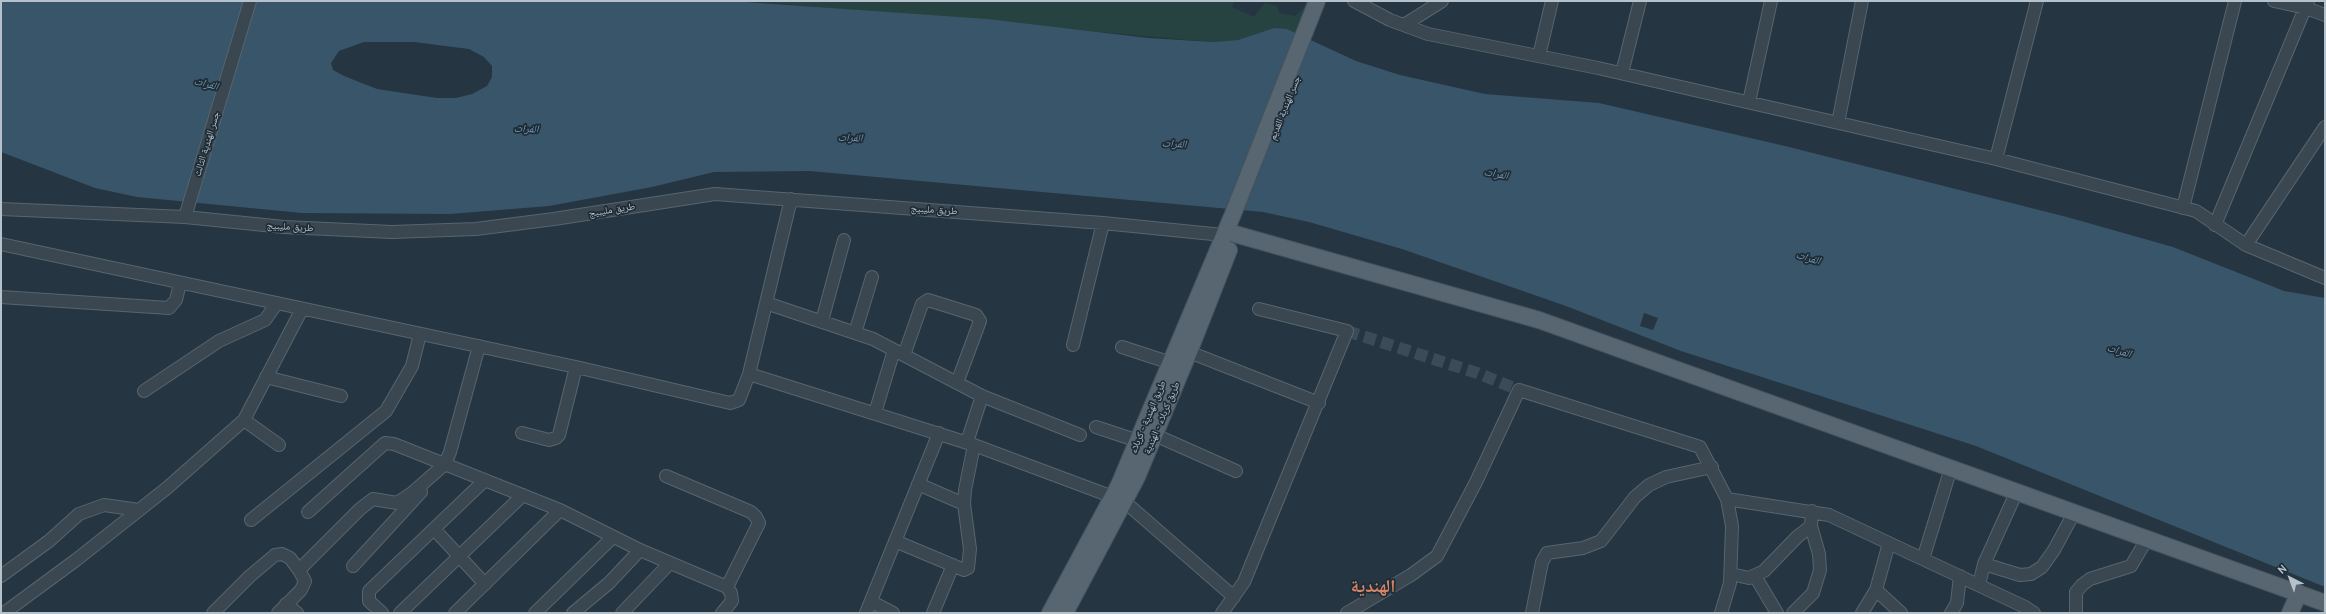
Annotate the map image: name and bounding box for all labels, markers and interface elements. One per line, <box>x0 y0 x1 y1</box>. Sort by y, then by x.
street label: جسر الهندية القديم <box>1267 74 1303 142</box>
water label: الفرات <box>192 75 220 93</box>
street label: جسر الهندية الثالث <box>191 110 223 178</box>
water label: الفرات <box>513 122 539 136</box>
water label: الفرات <box>837 131 863 145</box>
water label: الفرات <box>1161 137 1187 151</box>
water label: الفرات <box>1483 165 1509 183</box>
street label: طريق مليبيج <box>588 200 636 220</box>
street label: طريق مليبيج <box>910 202 958 218</box>
street label: طريق مليبيج <box>266 219 314 235</box>
water label: الفرات <box>1794 248 1822 268</box>
water label: الفرات <box>2105 341 2133 361</box>
street label: طريق الهندية - كربلاء <box>1127 379 1169 455</box>
street label: طريق كربلاء - الهندية <box>1141 380 1183 456</box>
north arrow <box>2270 558 2310 598</box>
text: N <box>2275 561 2289 577</box>
district label: الهندية <box>1351 576 1395 598</box>

